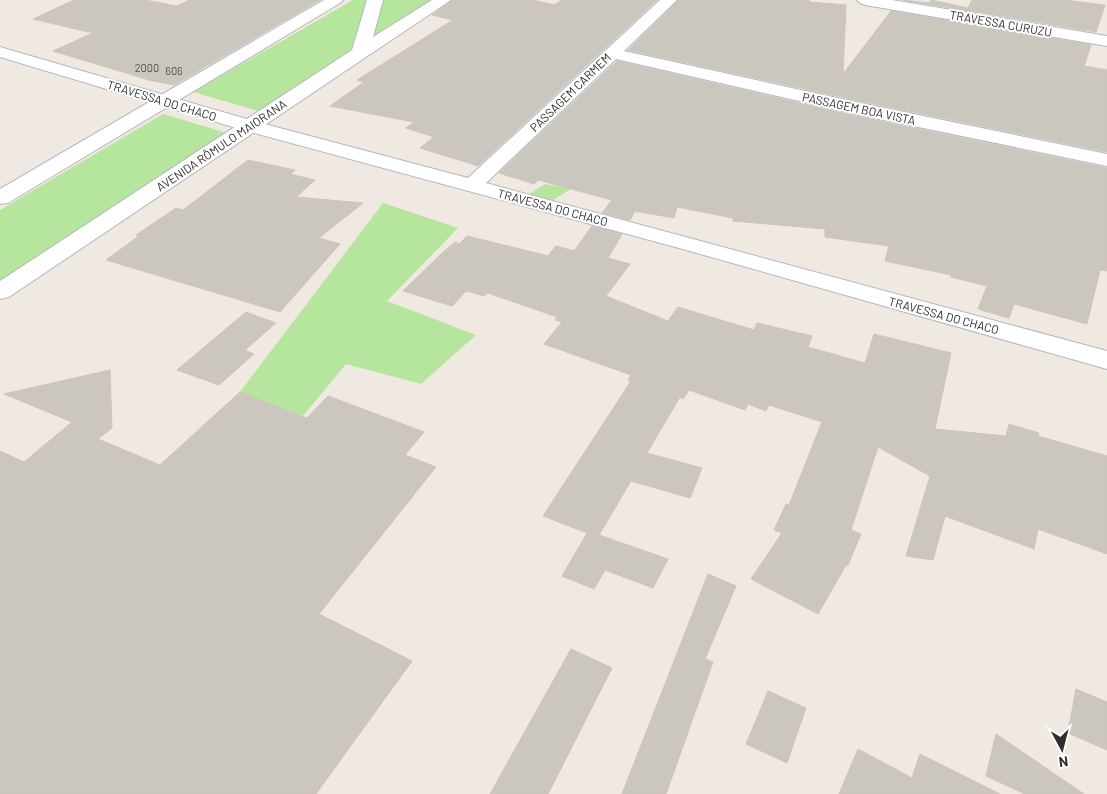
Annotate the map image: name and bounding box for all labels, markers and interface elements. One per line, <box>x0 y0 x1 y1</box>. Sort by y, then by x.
street label: TRAVESSA CURUZU <box>949 7 1053 39</box>
street label: PASSAGEM CARMEM <box>527 50 613 134</box>
house number: 2000 <box>135 61 159 74</box>
house number: 606 <box>165 64 183 77</box>
street label: TRAVESSA DO CHACO <box>106 77 218 123</box>
street label: PASSAGEM BOA VISTA <box>801 89 917 127</box>
street label: AVENIDA RÔMULO MAIORANA <box>153 96 289 194</box>
street label: TRAVESSA DO CHACO <box>496 186 610 228</box>
street label: TRAVESSA DO CHACO <box>887 294 1001 336</box>
north arrow <box>1037 724 1087 774</box>
text: N <box>1058 753 1069 771</box>

